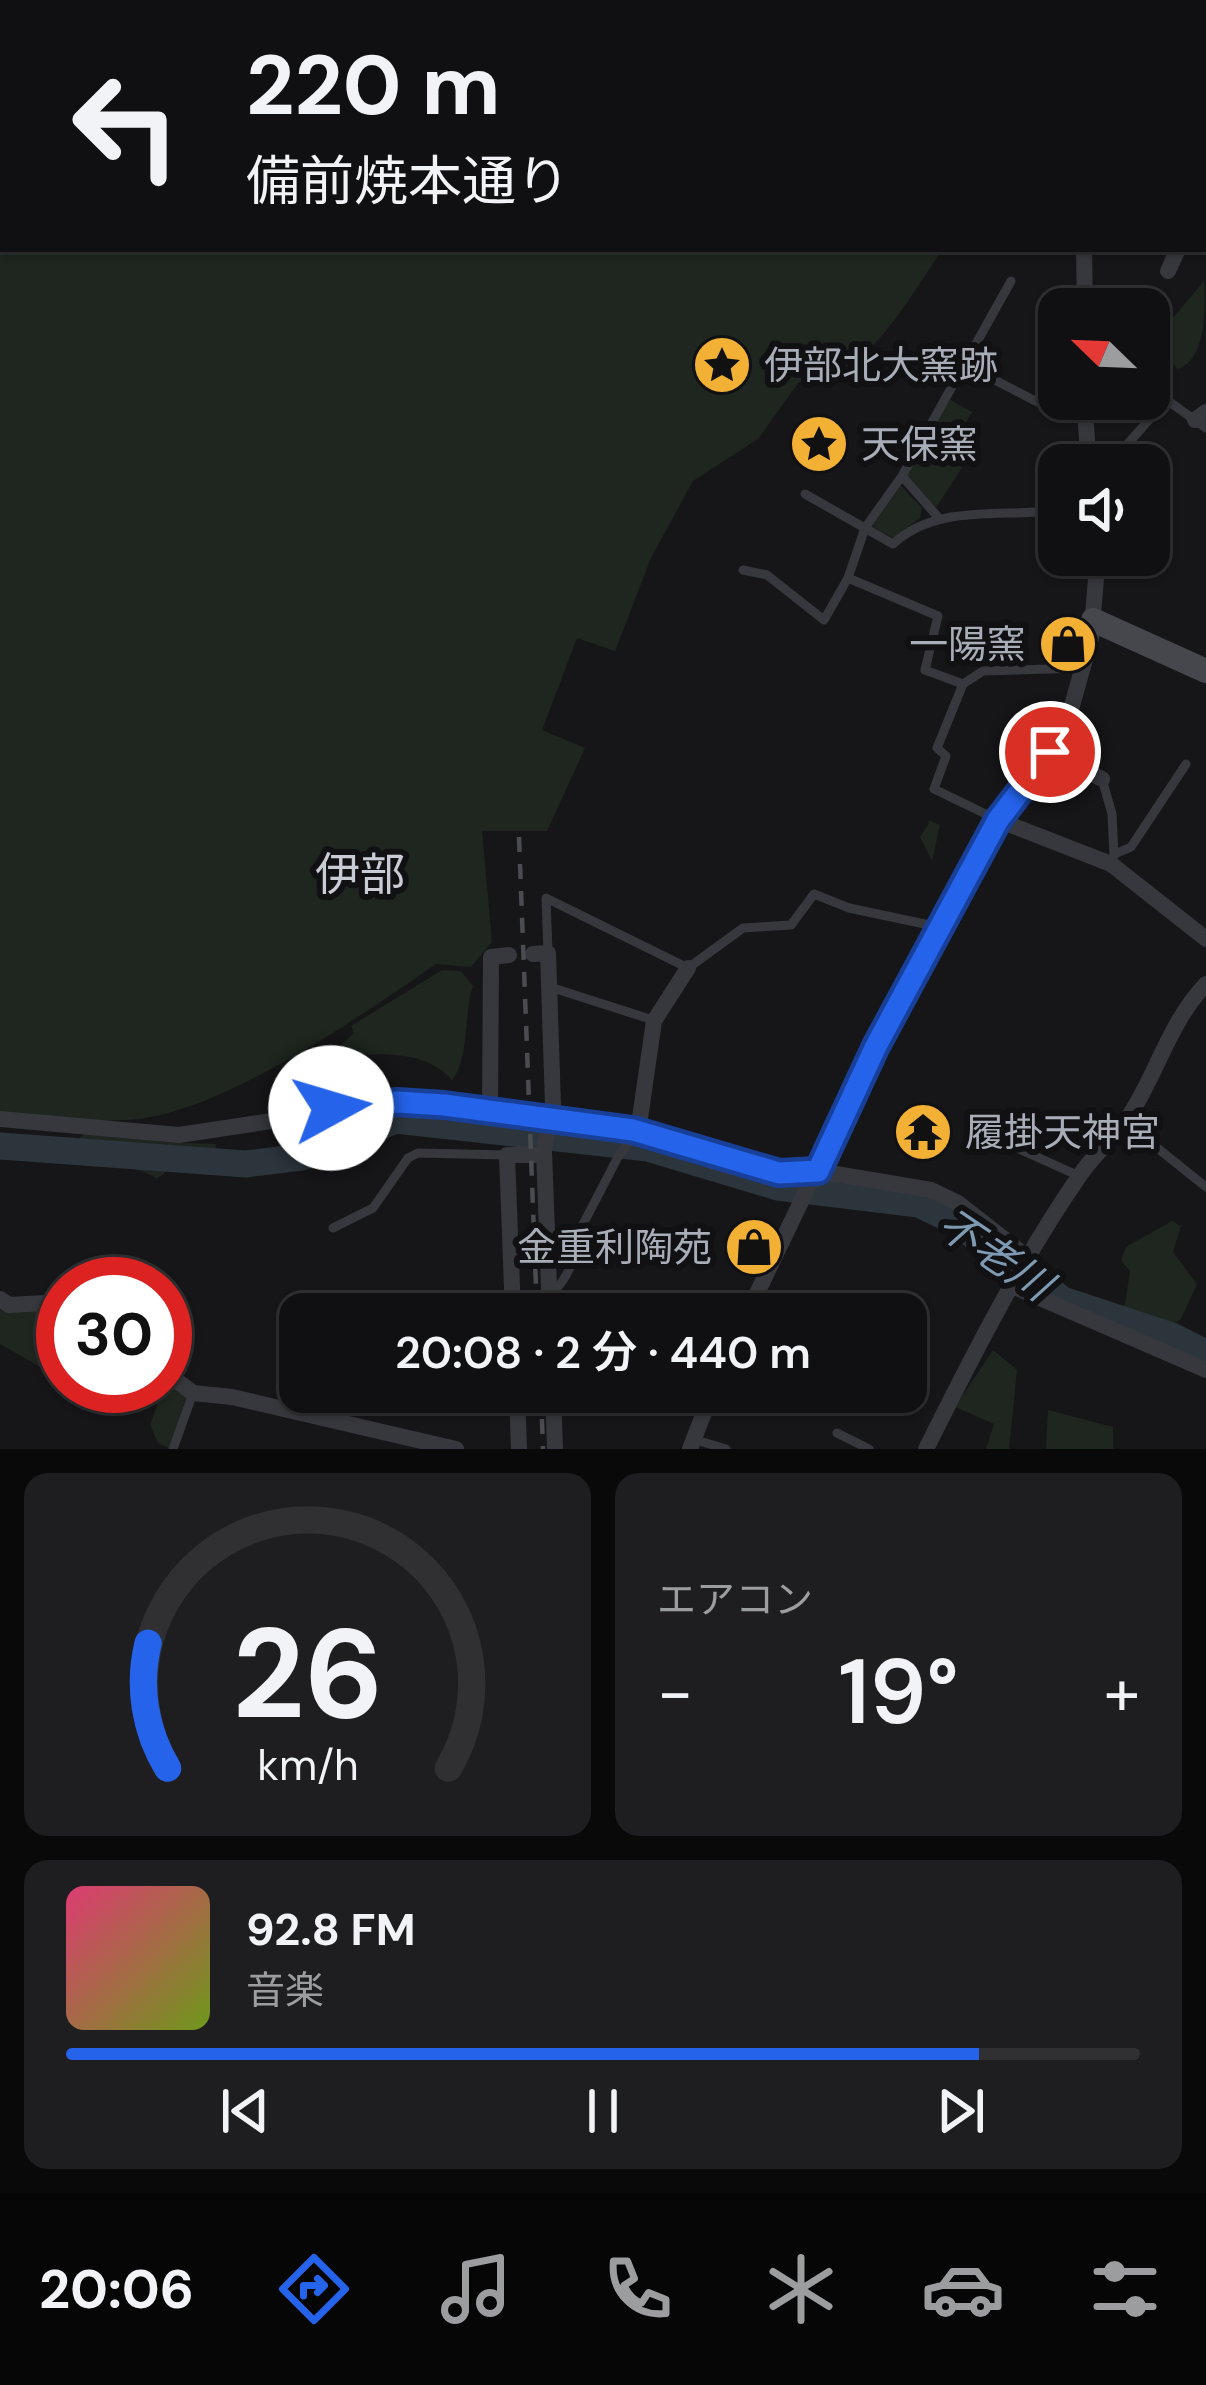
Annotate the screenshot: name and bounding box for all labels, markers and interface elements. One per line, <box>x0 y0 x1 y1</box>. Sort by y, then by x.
text: 220 m <box>246 31 501 140</box>
icon: left <box>48 48 204 204</box>
text: 備前焼本通り <box>246 146 570 217</box>
north arrow <box>1038 288 1170 420</box>
map controls <box>1038 288 1170 576</box>
place icon: 伊部北大窯跡 <box>691 334 753 396</box>
place label: 伊部北大窯跡 <box>764 340 998 391</box>
place icon: 天保窯 <box>788 413 850 475</box>
place label: 天保窯 <box>861 419 978 470</box>
button: sound <box>1038 444 1170 576</box>
shop icon: 一陽窯 <box>1037 613 1099 675</box>
place label: 一陽窯 <box>909 619 1026 670</box>
pin <box>999 701 1101 803</box>
icon: arrive <box>1017 719 1083 785</box>
district label: 伊部 <box>315 845 405 904</box>
position arrow <box>268 1045 394 1171</box>
temple icon: 履掛天神宮 <box>892 1101 954 1163</box>
place label: 履掛天神宮 <box>965 1107 1160 1158</box>
water label: 不老川 <box>927 1196 1066 1315</box>
shop icon: 金重利陶苑 <box>723 1216 785 1278</box>
place label: 金重利陶苑 <box>517 1222 712 1273</box>
speed limit sign: 30 <box>36 1257 192 1413</box>
text: 20:08 · 2 分 · 440 m <box>395 1323 811 1382</box>
text: エアコン <box>657 1574 813 1625</box>
text: 26 <box>232 1593 383 1756</box>
text: 19° <box>838 1634 959 1751</box>
text: − <box>657 1650 693 1735</box>
text: + <box>1104 1650 1140 1735</box>
text: km/h <box>257 1736 358 1792</box>
text: 92.8 FM <box>246 1900 416 1959</box>
text: 音楽 <box>246 1965 324 2016</box>
icon: previous <box>212 2078 278 2144</box>
icon: pause <box>570 2078 636 2144</box>
icon: next <box>928 2078 994 2144</box>
icon: directions <box>272 2247 356 2331</box>
icon: music <box>434 2247 518 2331</box>
icon: phone <box>596 2247 680 2331</box>
icon: climate <box>759 2247 843 2331</box>
icon: car <box>921 2247 1005 2331</box>
icon: filters <box>1083 2247 1167 2331</box>
text: 20:06 <box>39 2254 194 2325</box>

